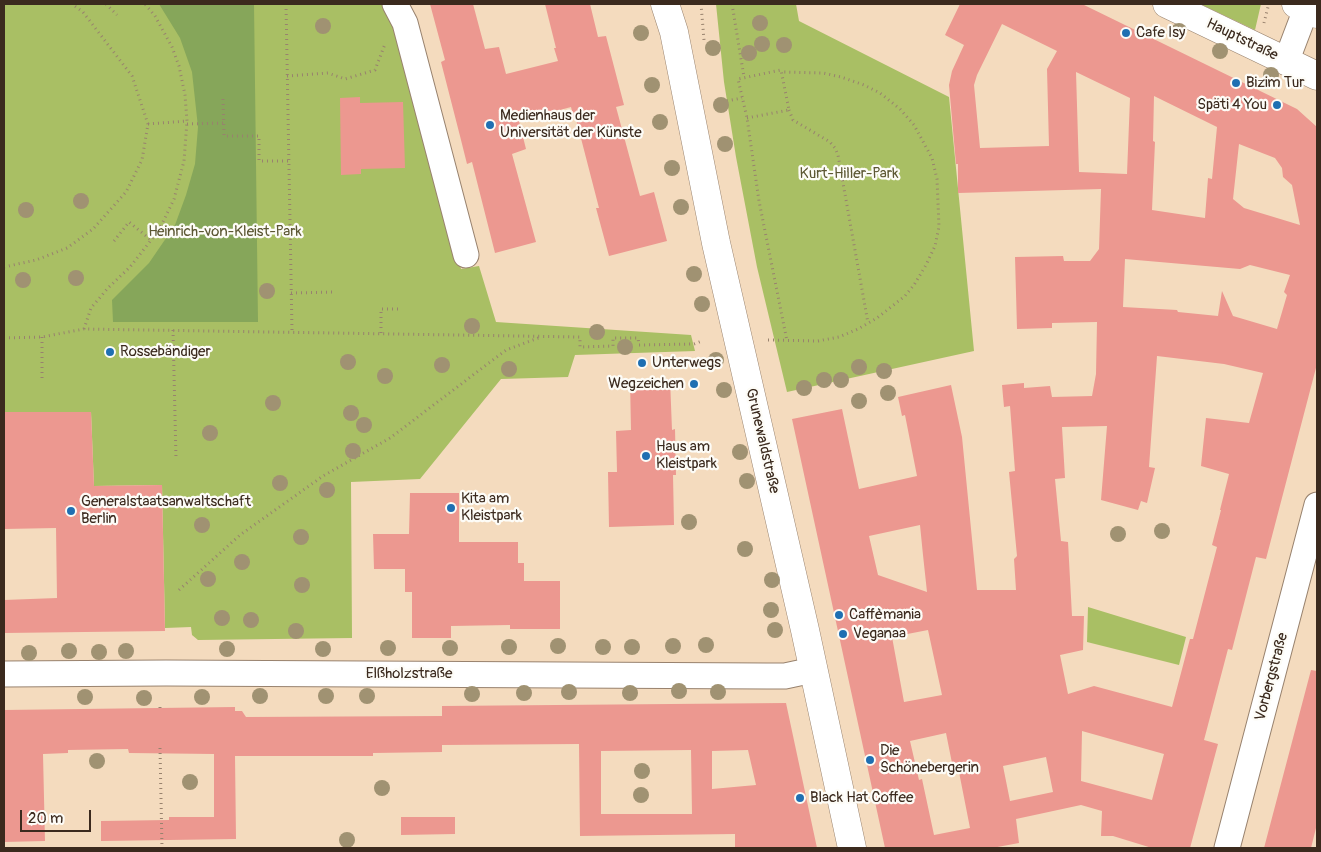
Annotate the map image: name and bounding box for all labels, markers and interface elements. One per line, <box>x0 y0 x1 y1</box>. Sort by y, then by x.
street label: Hauptstraße <box>1203 15 1281 65</box>
place label: Cafe Isy <box>1136 24 1185 42</box>
marker: Cafe Isy <box>1120 27 1132 39</box>
place label: Bizim Tur <box>1246 74 1305 92</box>
marker: Bizim Tur <box>1230 77 1242 89</box>
place label: Späti 4 You <box>1197 96 1267 114</box>
marker: Späti 4 You <box>1271 99 1283 111</box>
place label: Medienhaus der Universität der Künste <box>500 107 642 142</box>
marker: Medienhaus der Universität der Künste <box>484 119 496 131</box>
park label: Kurt-Hiller-Park <box>800 165 898 183</box>
park label: Heinrich-von-Kleist-Park <box>148 223 302 241</box>
place label: Rossebändiger <box>120 343 211 361</box>
marker: Rossebändiger <box>104 346 116 358</box>
place label: Unterwegs <box>652 354 721 372</box>
marker: Unterwegs <box>636 357 648 369</box>
place label: Wegzeichen <box>608 375 684 393</box>
marker: Wegzeichen <box>688 378 700 390</box>
street label: Grunewaldstraße <box>741 387 783 495</box>
place label: Haus am Kleistpark <box>656 438 717 473</box>
marker: Haus am Kleistpark <box>640 450 652 462</box>
place label: Kita am Kleistpark <box>461 490 522 525</box>
place label: Generalstaatsanwaltschaft Berlin <box>81 493 251 528</box>
marker: Kita am Kleistpark <box>445 502 457 514</box>
marker: Generalstaatsanwaltschaft Berlin <box>65 505 77 517</box>
place label: Caffèmania <box>849 606 921 624</box>
marker: Caffèmania <box>833 609 845 621</box>
place label: Veganaa <box>853 625 906 643</box>
marker: Veganaa <box>837 628 849 640</box>
street label: Vorbergstraße <box>1252 631 1292 723</box>
street label: Elßholzstraße <box>366 665 452 683</box>
place label: Die Schönebergerin <box>880 742 979 777</box>
marker: Die Schönebergerin <box>864 754 876 766</box>
place label: Black Hat Coffee <box>810 789 913 807</box>
marker: Black Hat Coffee <box>794 792 806 804</box>
scale bar <box>22 800 94 832</box>
text: 20 m <box>28 809 63 828</box>

